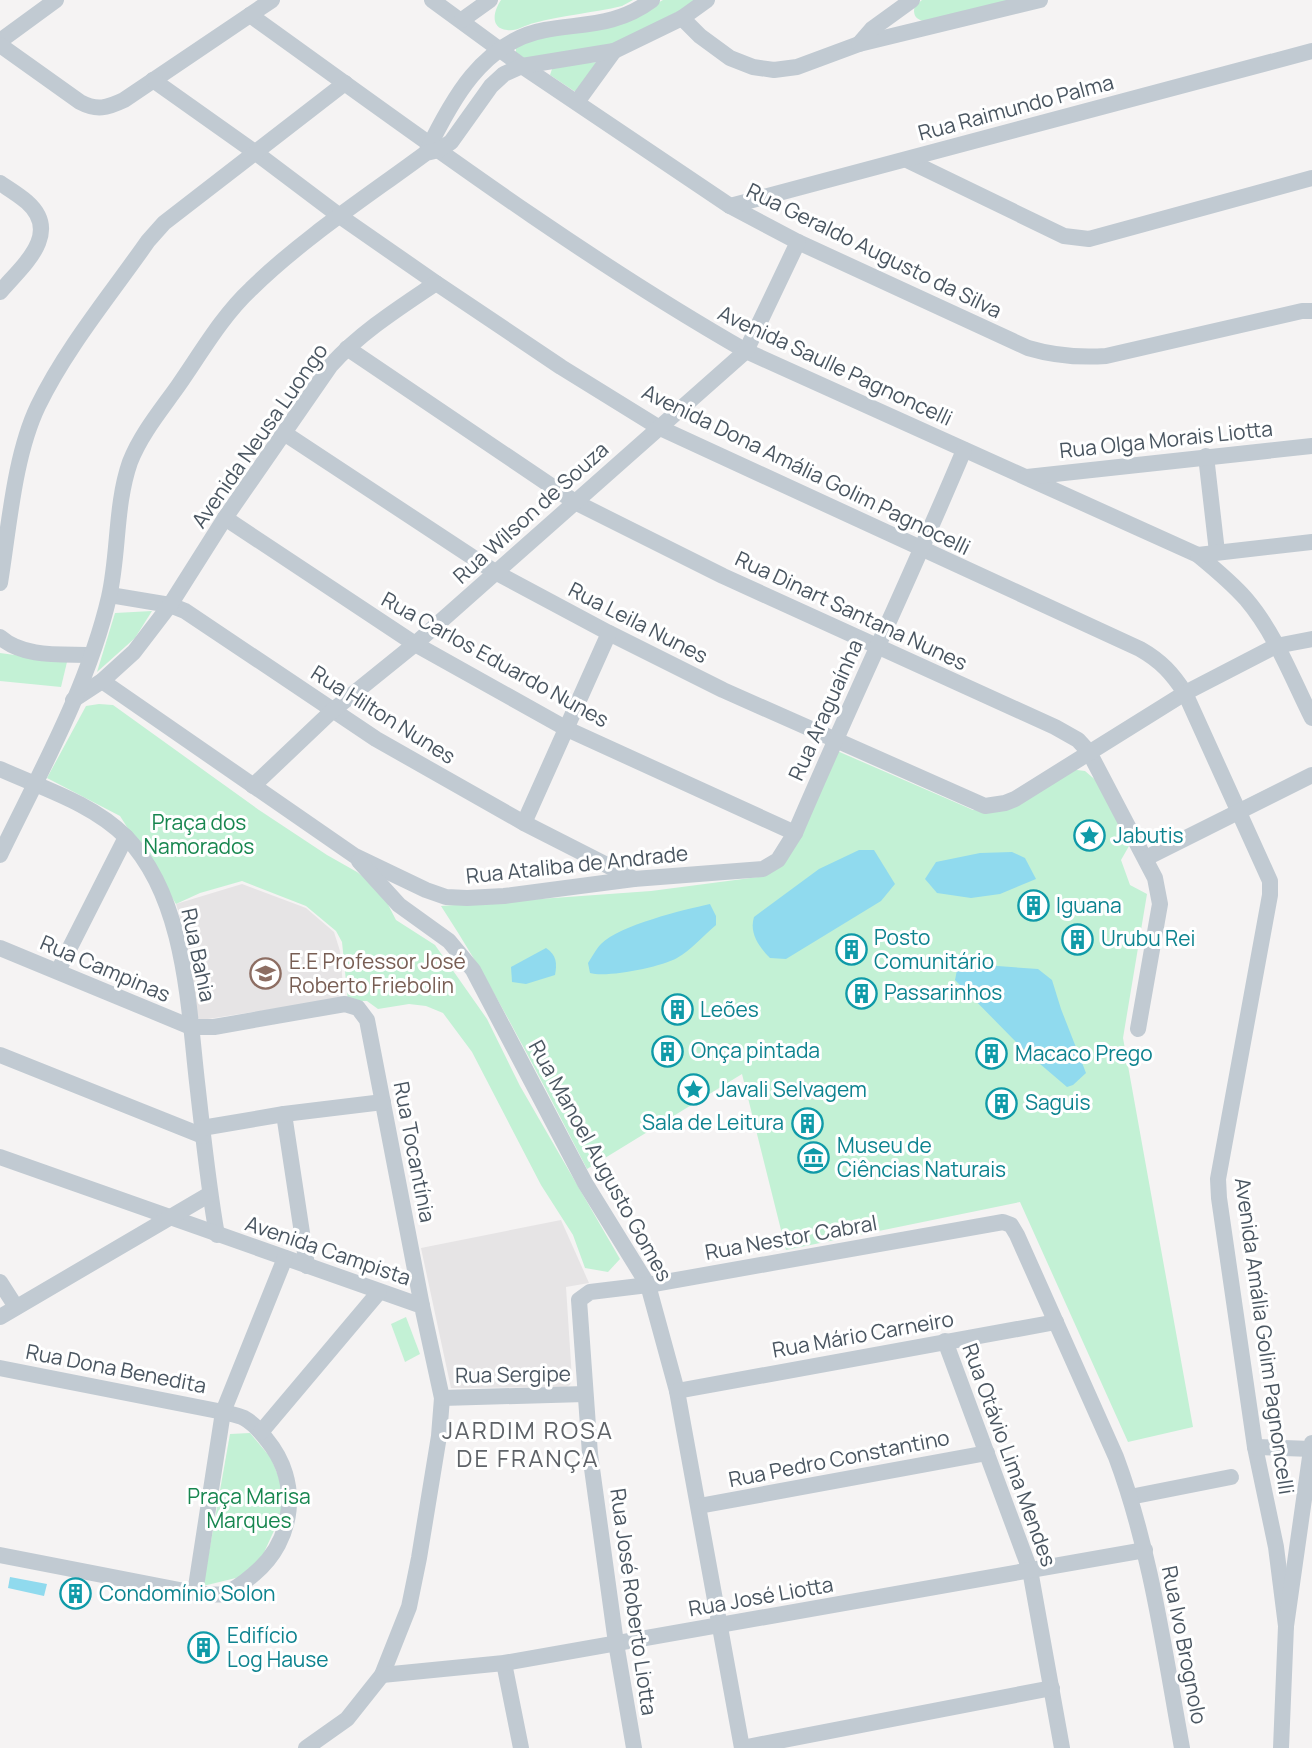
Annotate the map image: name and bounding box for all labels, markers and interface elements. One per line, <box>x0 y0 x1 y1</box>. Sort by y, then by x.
street label: Rua Raimundo Palma <box>915 67 1117 147</box>
street label: Rua Geraldo Augusto da Silva <box>742 176 1007 324</box>
street label: Avenida Saulle Pagnoncelli <box>714 298 957 432</box>
street label: Avenida Neusa Luongo <box>185 338 334 533</box>
street label: Avenida Dona Amália Golim Pagnocelli <box>638 377 975 561</box>
street label: Rua Olga Morais Liotta <box>1058 414 1274 464</box>
street label: Rua Wilson de Souza <box>447 435 614 589</box>
street label: Rua Dinart Santana Nunes <box>731 544 972 676</box>
street label: Rua Leila Nunes <box>564 575 713 669</box>
street label: Rua Carlos Eduardo Nunes <box>377 585 614 733</box>
street label: Rua Araguaínha <box>781 635 869 785</box>
street label: Rua Hilton Nunes <box>306 658 461 770</box>
park label: Praça dos Namorados <box>144 808 254 860</box>
place icon: Jabutis <box>1073 819 1107 853</box>
place label: Jabutis <box>1113 821 1184 849</box>
street label: Rua Ataliba de Andrade <box>464 838 689 890</box>
building icon: Iguana <box>1016 889 1050 923</box>
place label: Iguana <box>1056 891 1122 919</box>
street label: Rua Bahia <box>175 905 223 1004</box>
building icon: Urubu Rei <box>1061 922 1095 956</box>
place label: Posto Comunitário <box>874 923 994 975</box>
place label: Urubu Rei <box>1101 924 1195 952</box>
street label: Rua Campinas <box>36 928 175 1008</box>
building icon: Posto Comunitário <box>834 933 868 967</box>
place label: E.E Professor José Roberto Friebolin <box>289 947 466 999</box>
school or university icon: E.E Professor José Roberto Friebolin <box>249 957 283 991</box>
building icon: Passarinhos <box>844 976 878 1010</box>
place label: Passarinhos <box>884 978 1002 1006</box>
building icon: Leões <box>660 993 694 1027</box>
place label: Leões <box>700 995 759 1023</box>
building icon: Onça pintada <box>651 1034 685 1068</box>
street label: Rua Manoel Augusto Gomes <box>523 1035 679 1286</box>
place label: Onça pintada <box>691 1036 820 1064</box>
building icon: Macaco Prego <box>975 1037 1009 1071</box>
place label: Macaco Prego <box>1015 1039 1153 1067</box>
place icon: Javali Selvagem <box>676 1073 710 1107</box>
place label: Javali Selvagem <box>716 1075 867 1103</box>
street label: Rua Tocantínia <box>388 1079 442 1225</box>
building icon: Saguis <box>985 1086 1019 1120</box>
place label: Saguis <box>1025 1088 1090 1116</box>
building icon: Sala de Leitura <box>790 1106 824 1140</box>
place label: Sala de Leitura <box>642 1108 784 1136</box>
place label: Museu de Ciências Naturais <box>837 1131 1006 1183</box>
museum icon: Museu de Ciências Naturais <box>797 1141 831 1175</box>
street label: Avenida Amália Golim Pagnoncelli <box>1229 1176 1301 1496</box>
street label: Rua Nestor Cabral <box>703 1208 879 1266</box>
street label: Avenida Campista <box>242 1209 415 1292</box>
street label: Rua Mário Carneiro <box>770 1304 956 1364</box>
street label: Rua Dona Benedita <box>24 1337 209 1399</box>
street label: Rua Otávio Lima Mendes <box>956 1339 1063 1570</box>
street label: Rua Sergipe <box>455 1359 571 1389</box>
district label: JARDIM ROSA DE FRANÇA <box>442 1413 614 1474</box>
street label: Rua Pedro Constantino <box>726 1423 952 1493</box>
park label: Praça Marisa Marques <box>187 1482 311 1534</box>
street label: Rua José Roberto Liotta <box>604 1487 664 1717</box>
street label: Rua Ivo Brognolo <box>1156 1563 1214 1726</box>
street label: Rua José Liotta <box>686 1570 835 1623</box>
building icon: Condomínio Solon <box>59 1577 93 1611</box>
place label: Condomínio Solon <box>99 1579 276 1607</box>
place label: Edifício Log Hause <box>227 1621 329 1673</box>
building icon: Edifício Log Hause <box>187 1631 221 1665</box>

